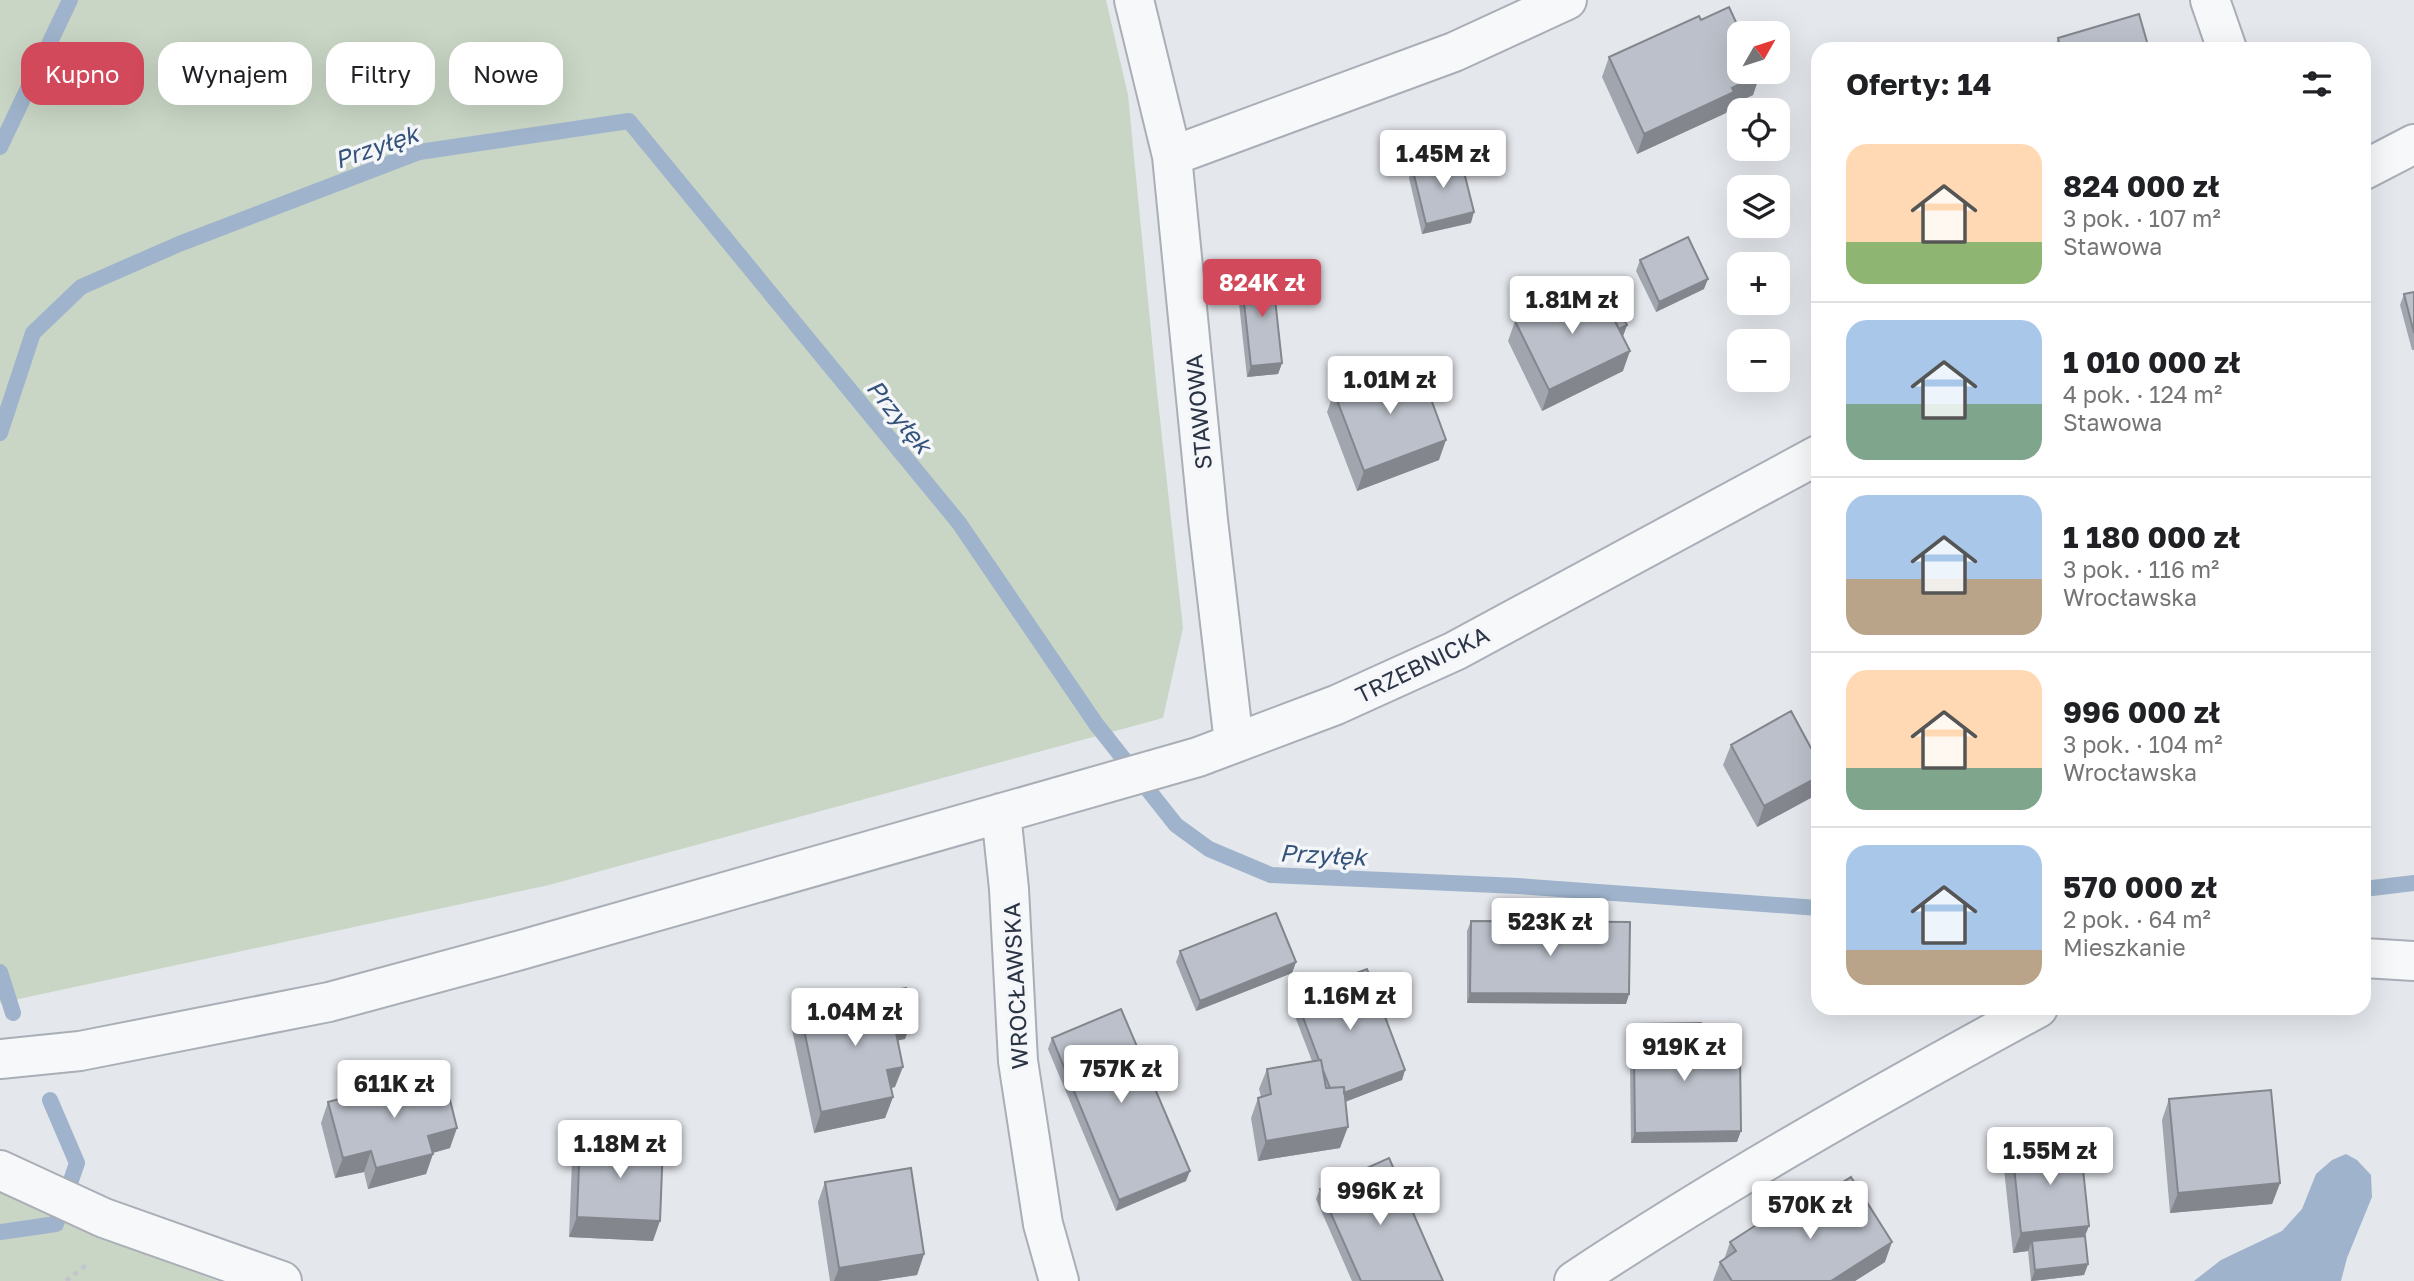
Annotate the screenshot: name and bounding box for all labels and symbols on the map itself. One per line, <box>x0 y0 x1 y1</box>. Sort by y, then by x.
north arrow <box>1727 21 1790 84</box>
water label: Przyłęk <box>330 117 424 175</box>
pin: 1.45M zł <box>1371 130 1515 190</box>
pin: 824K zł <box>1197 260 1327 319</box>
pin: 1.81M zł <box>1500 276 1644 336</box>
street label: STAWOWA <box>1179 353 1217 471</box>
pin: 1.01M zł <box>1318 356 1462 416</box>
water label: Przyłęk <box>861 373 940 461</box>
street label: TRZEBNICKA <box>1351 620 1493 708</box>
water label: Przyłęk <box>1279 837 1369 872</box>
pin: 523K zł <box>1485 898 1615 958</box>
street label: WROCŁAWSKA <box>997 902 1033 1070</box>
pin: 1.16M zł <box>1278 972 1422 1032</box>
pin: 1.04M zł <box>783 988 927 1048</box>
pin: 919K zł <box>1619 1024 1749 1083</box>
pin: 757K zł <box>1056 1046 1186 1105</box>
pin: 611K zł <box>329 1060 459 1120</box>
pin: 1.18M zł <box>548 1120 692 1180</box>
pin: 1.55M zł <box>1978 1128 2122 1187</box>
pin: 996K zł <box>1315 1168 1445 1227</box>
pin: 570K zł <box>1745 1182 1875 1241</box>

